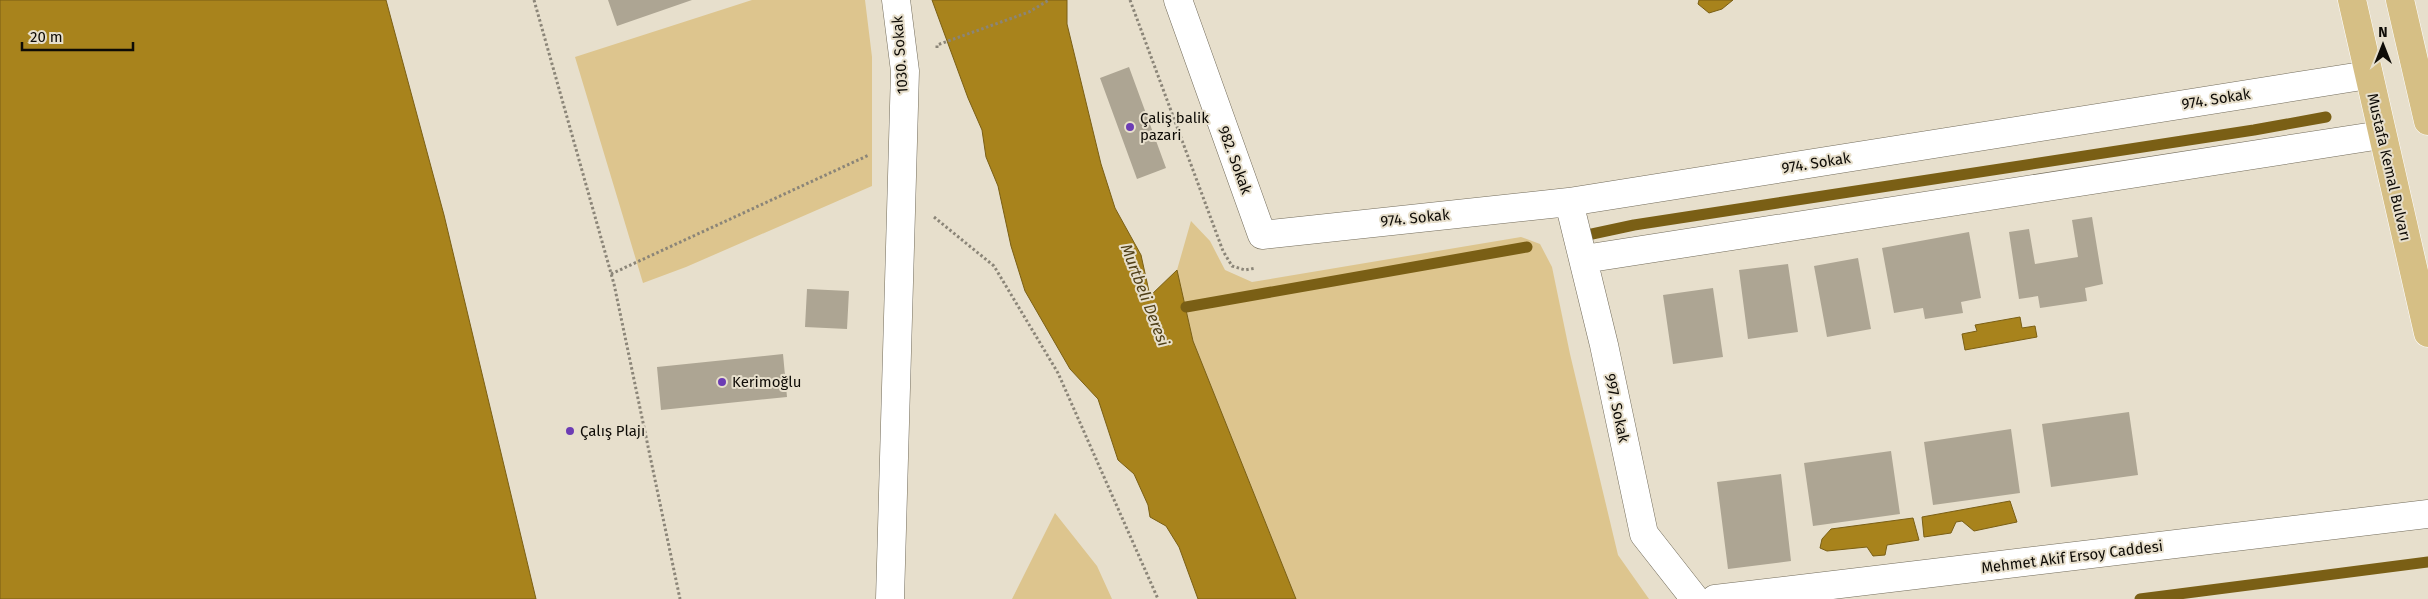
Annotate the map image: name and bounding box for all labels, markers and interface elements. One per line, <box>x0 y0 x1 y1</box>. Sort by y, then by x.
street label: 1030. Sokak <box>888 15 912 95</box>
scale bar <box>22 20 134 52</box>
north arrow <box>2358 20 2408 70</box>
text: N <box>2378 24 2388 41</box>
text: 20 m <box>30 28 63 46</box>
street label: 974. Sokak <box>2180 85 2252 113</box>
street label: Mustafa Kemal Bulvarı <box>2363 91 2415 243</box>
place label: Çaliş balik pazari <box>1140 109 1209 144</box>
marker: Çaliş balik pazari <box>1124 121 1136 133</box>
street label: 982. Sokak <box>1214 123 1256 197</box>
street label: 974. Sokak <box>1780 149 1852 177</box>
street label: 974. Sokak <box>1379 205 1451 231</box>
water label: Murtbeli Deresi <box>1117 241 1173 349</box>
street label: 997. Sokak <box>1601 372 1633 444</box>
place label: Kerimoğlu <box>732 373 801 391</box>
marker: Kerimoğlu <box>716 376 728 388</box>
place label: Çalış Plajı <box>580 422 645 440</box>
marker: Çalış Plajı <box>564 425 576 437</box>
street label: Mehmet Akif Ersoy Caddesi <box>1980 537 2164 577</box>

